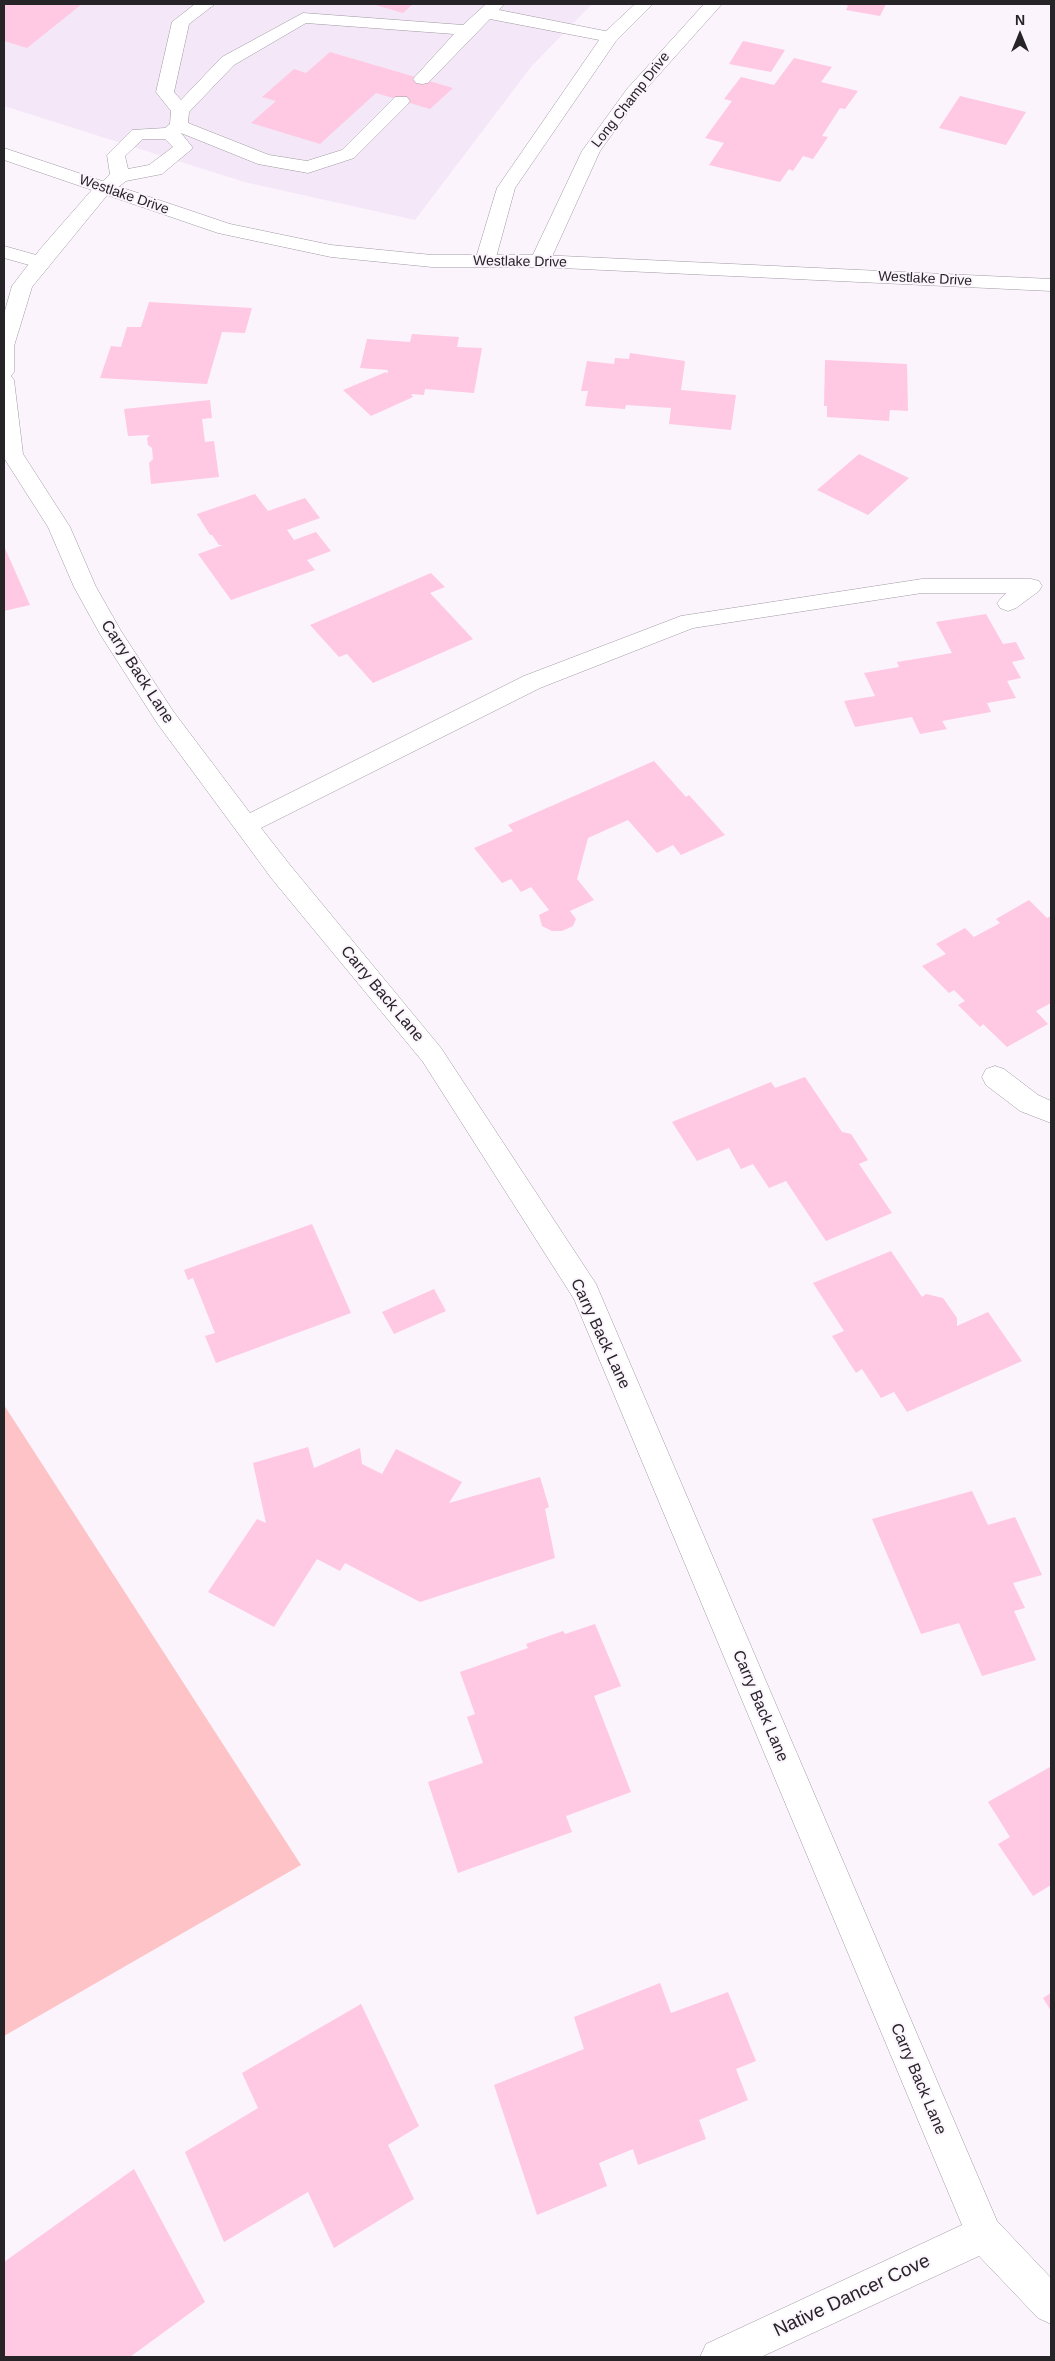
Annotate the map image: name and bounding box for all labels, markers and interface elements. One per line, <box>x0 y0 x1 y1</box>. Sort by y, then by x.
north arrow <box>995 10 1045 60</box>
text: N <box>1015 12 1025 28</box>
street label: Long Champ Drive <box>588 49 674 151</box>
street label: Westlake Drive <box>77 172 171 218</box>
street label: Westlake Drive <box>473 253 567 271</box>
street label: Westlake Drive <box>878 268 972 290</box>
street label: Carry Back Lane <box>96 617 178 727</box>
street label: Carry Back Lane <box>336 942 428 1046</box>
street label: Carry Back Lane <box>566 1276 634 1392</box>
street label: Carry Back Lane <box>728 1647 792 1765</box>
street label: Carry Back Lane <box>886 2020 950 2138</box>
street label: Native Dancer Cove <box>770 2250 934 2342</box>

